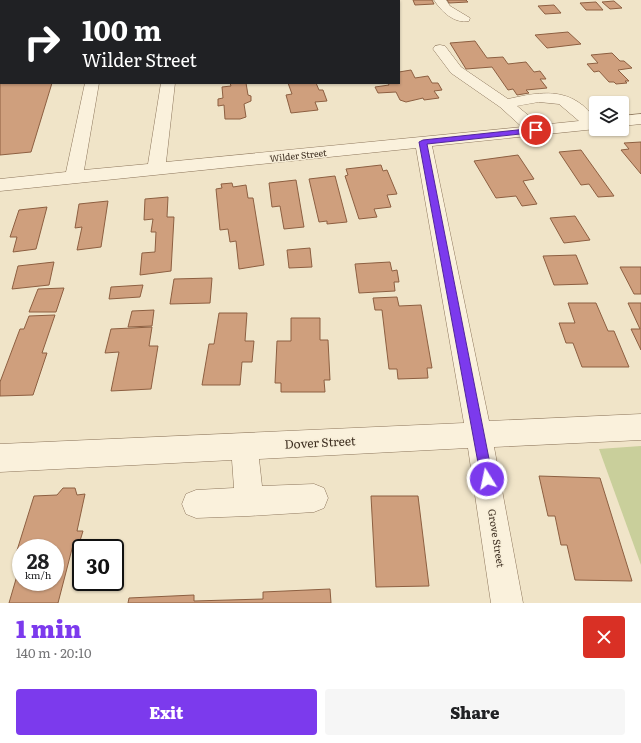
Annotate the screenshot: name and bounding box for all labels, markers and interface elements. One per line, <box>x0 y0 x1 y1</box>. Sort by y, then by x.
text: 100 m <box>82 8 162 50</box>
icon: right <box>16 16 68 68</box>
text: Wilder Street <box>82 46 197 73</box>
map controls <box>589 96 629 136</box>
button: layers <box>589 96 629 136</box>
pin <box>519 113 553 147</box>
icon: arrive <box>525 119 547 141</box>
street label: Wilder Street <box>269 145 328 165</box>
street label: Dover Street <box>284 431 356 453</box>
position arrow <box>466 458 508 500</box>
street label: Grove Street <box>485 508 509 568</box>
speed limit sign: 30 <box>72 539 124 591</box>
text: 28 <box>27 545 49 575</box>
text: km/h <box>25 567 51 582</box>
text: 1 min <box>16 610 81 645</box>
button: close <box>583 616 625 658</box>
text: 140 m · 20:10 <box>16 643 91 662</box>
button: Exit <box>16 689 317 735</box>
button: Share <box>325 689 625 735</box>

